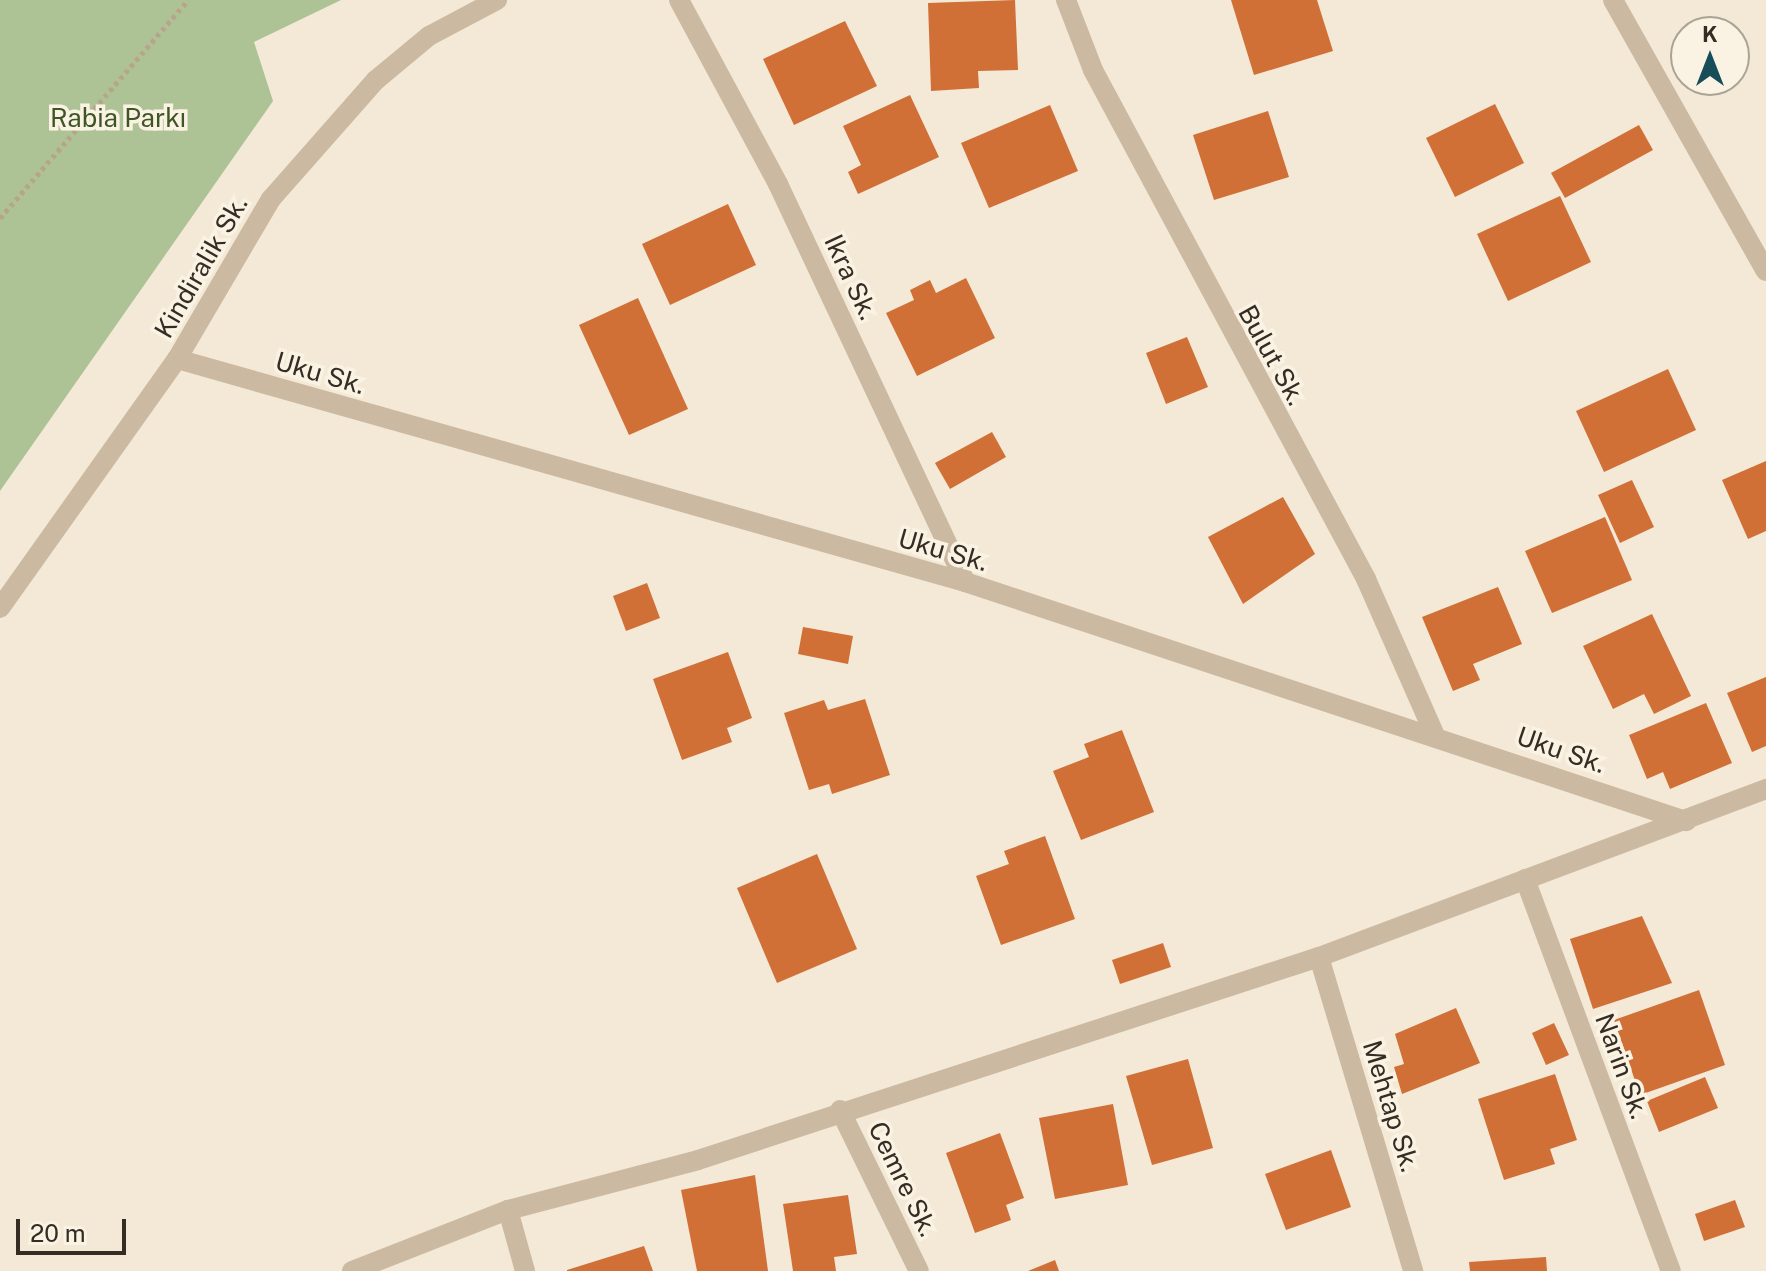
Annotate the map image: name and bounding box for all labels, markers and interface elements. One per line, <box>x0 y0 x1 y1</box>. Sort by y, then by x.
north arrow <box>1670 16 1750 96</box>
text: K <box>1702 21 1718 47</box>
park label: Rabia Parkı <box>50 102 186 134</box>
street label: Kindiralik Sk. <box>148 190 254 344</box>
street label: Ikra Sk. <box>818 230 884 324</box>
street label: Bulut Sk. <box>1232 300 1312 410</box>
street label: Uku Sk. <box>272 345 368 401</box>
street label: Uku Sk. <box>895 522 991 578</box>
street label: Uku Sk. <box>1513 720 1609 780</box>
street label: Narin Sk. <box>1589 1009 1655 1123</box>
street label: Mehtap Sk. <box>1356 1036 1426 1176</box>
street label: Cemre Sk. <box>862 1116 944 1242</box>
scale bar <box>20 1203 130 1253</box>
text: 20 m <box>30 1219 86 1247</box>

